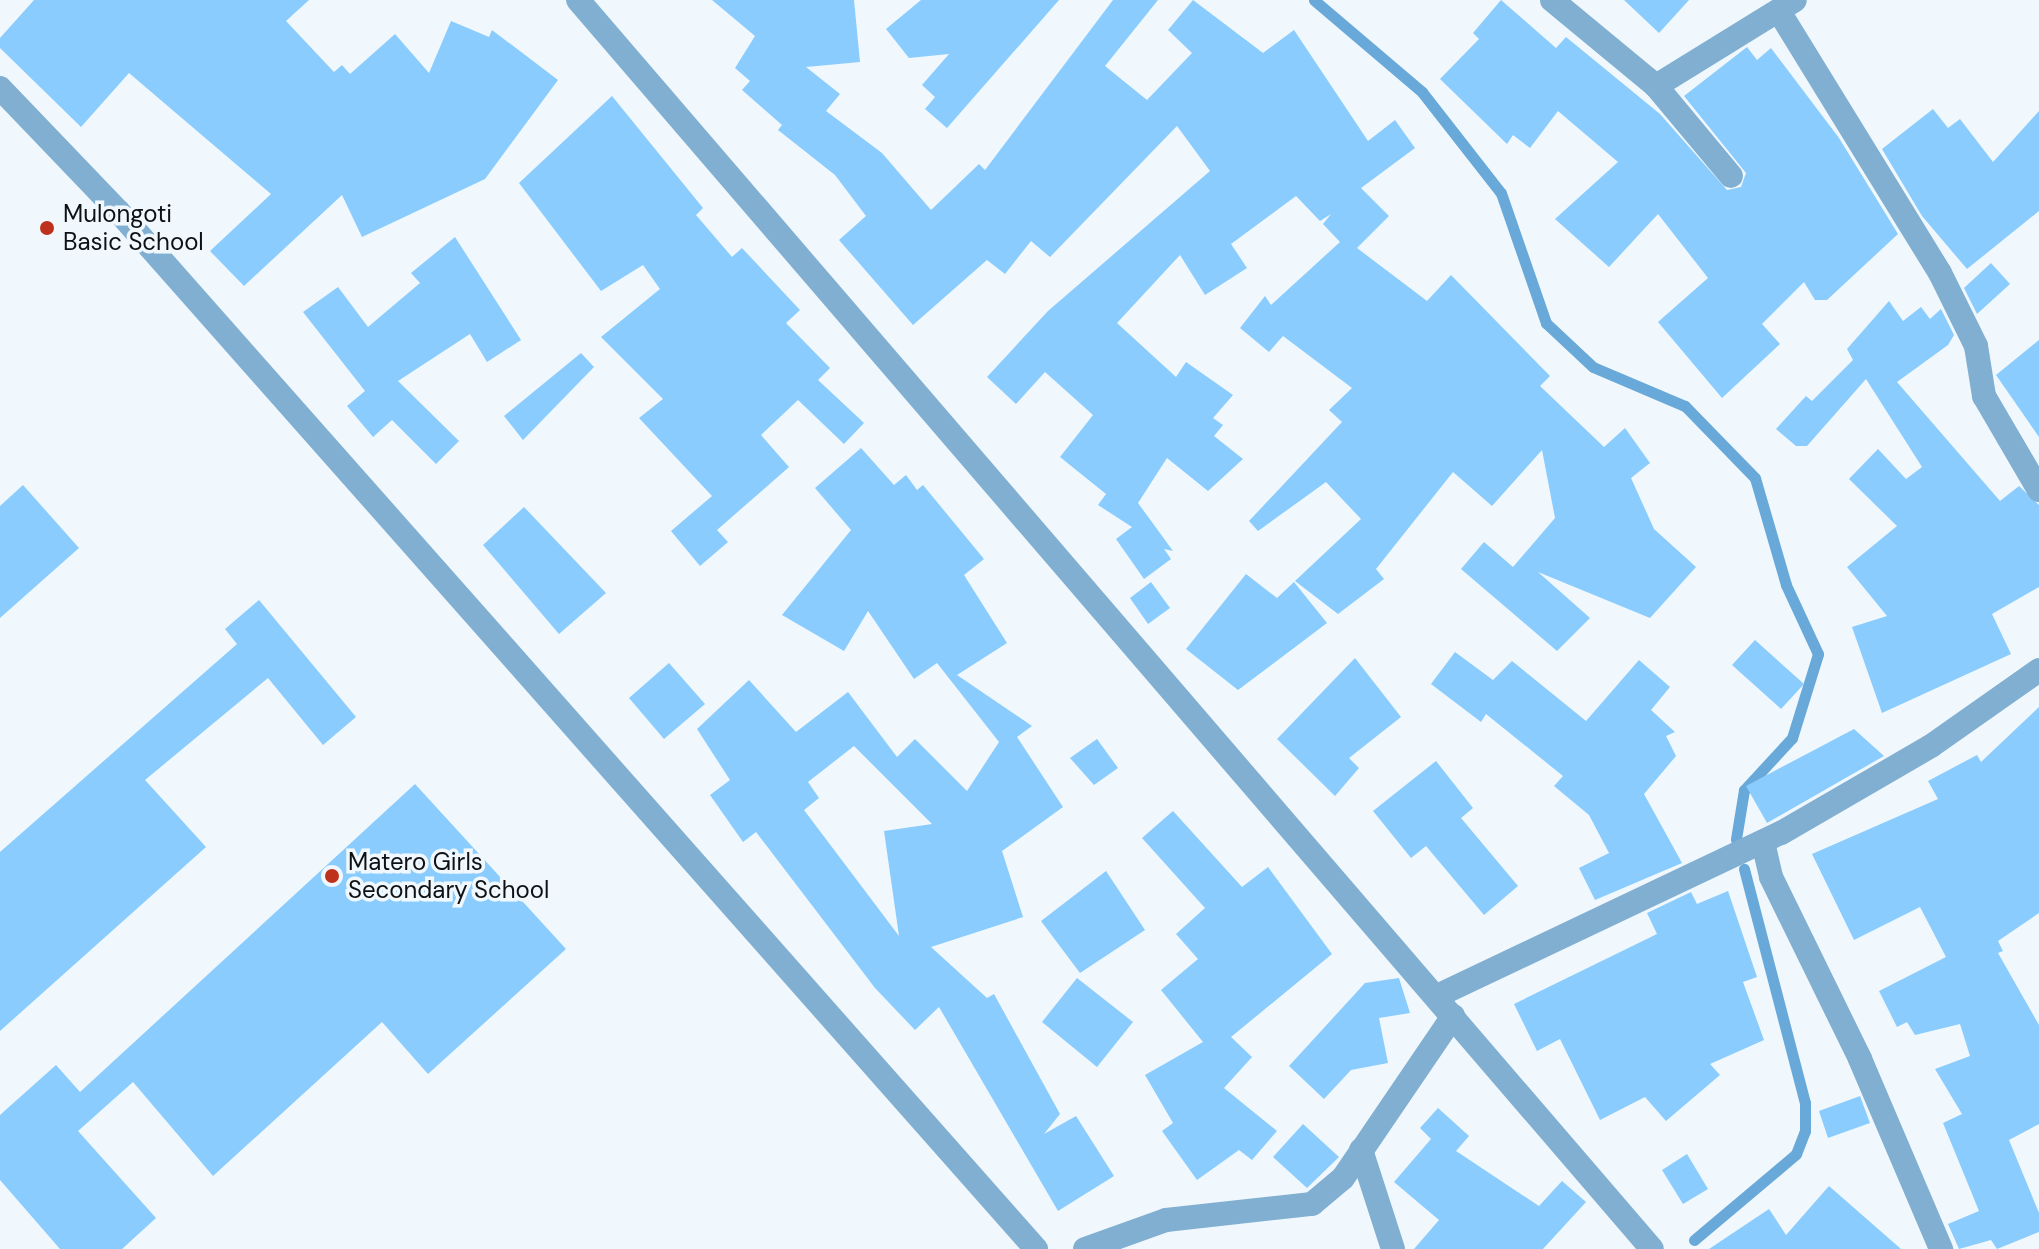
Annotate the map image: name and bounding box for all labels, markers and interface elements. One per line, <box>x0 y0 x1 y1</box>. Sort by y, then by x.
place label: Mulongoti Basic School <box>63 200 204 256</box>
marker: Mulongoti Basic School <box>38 219 56 237</box>
place label: Matero Girls Secondary School <box>348 848 549 904</box>
marker: Matero Girls Secondary School <box>323 867 341 885</box>

